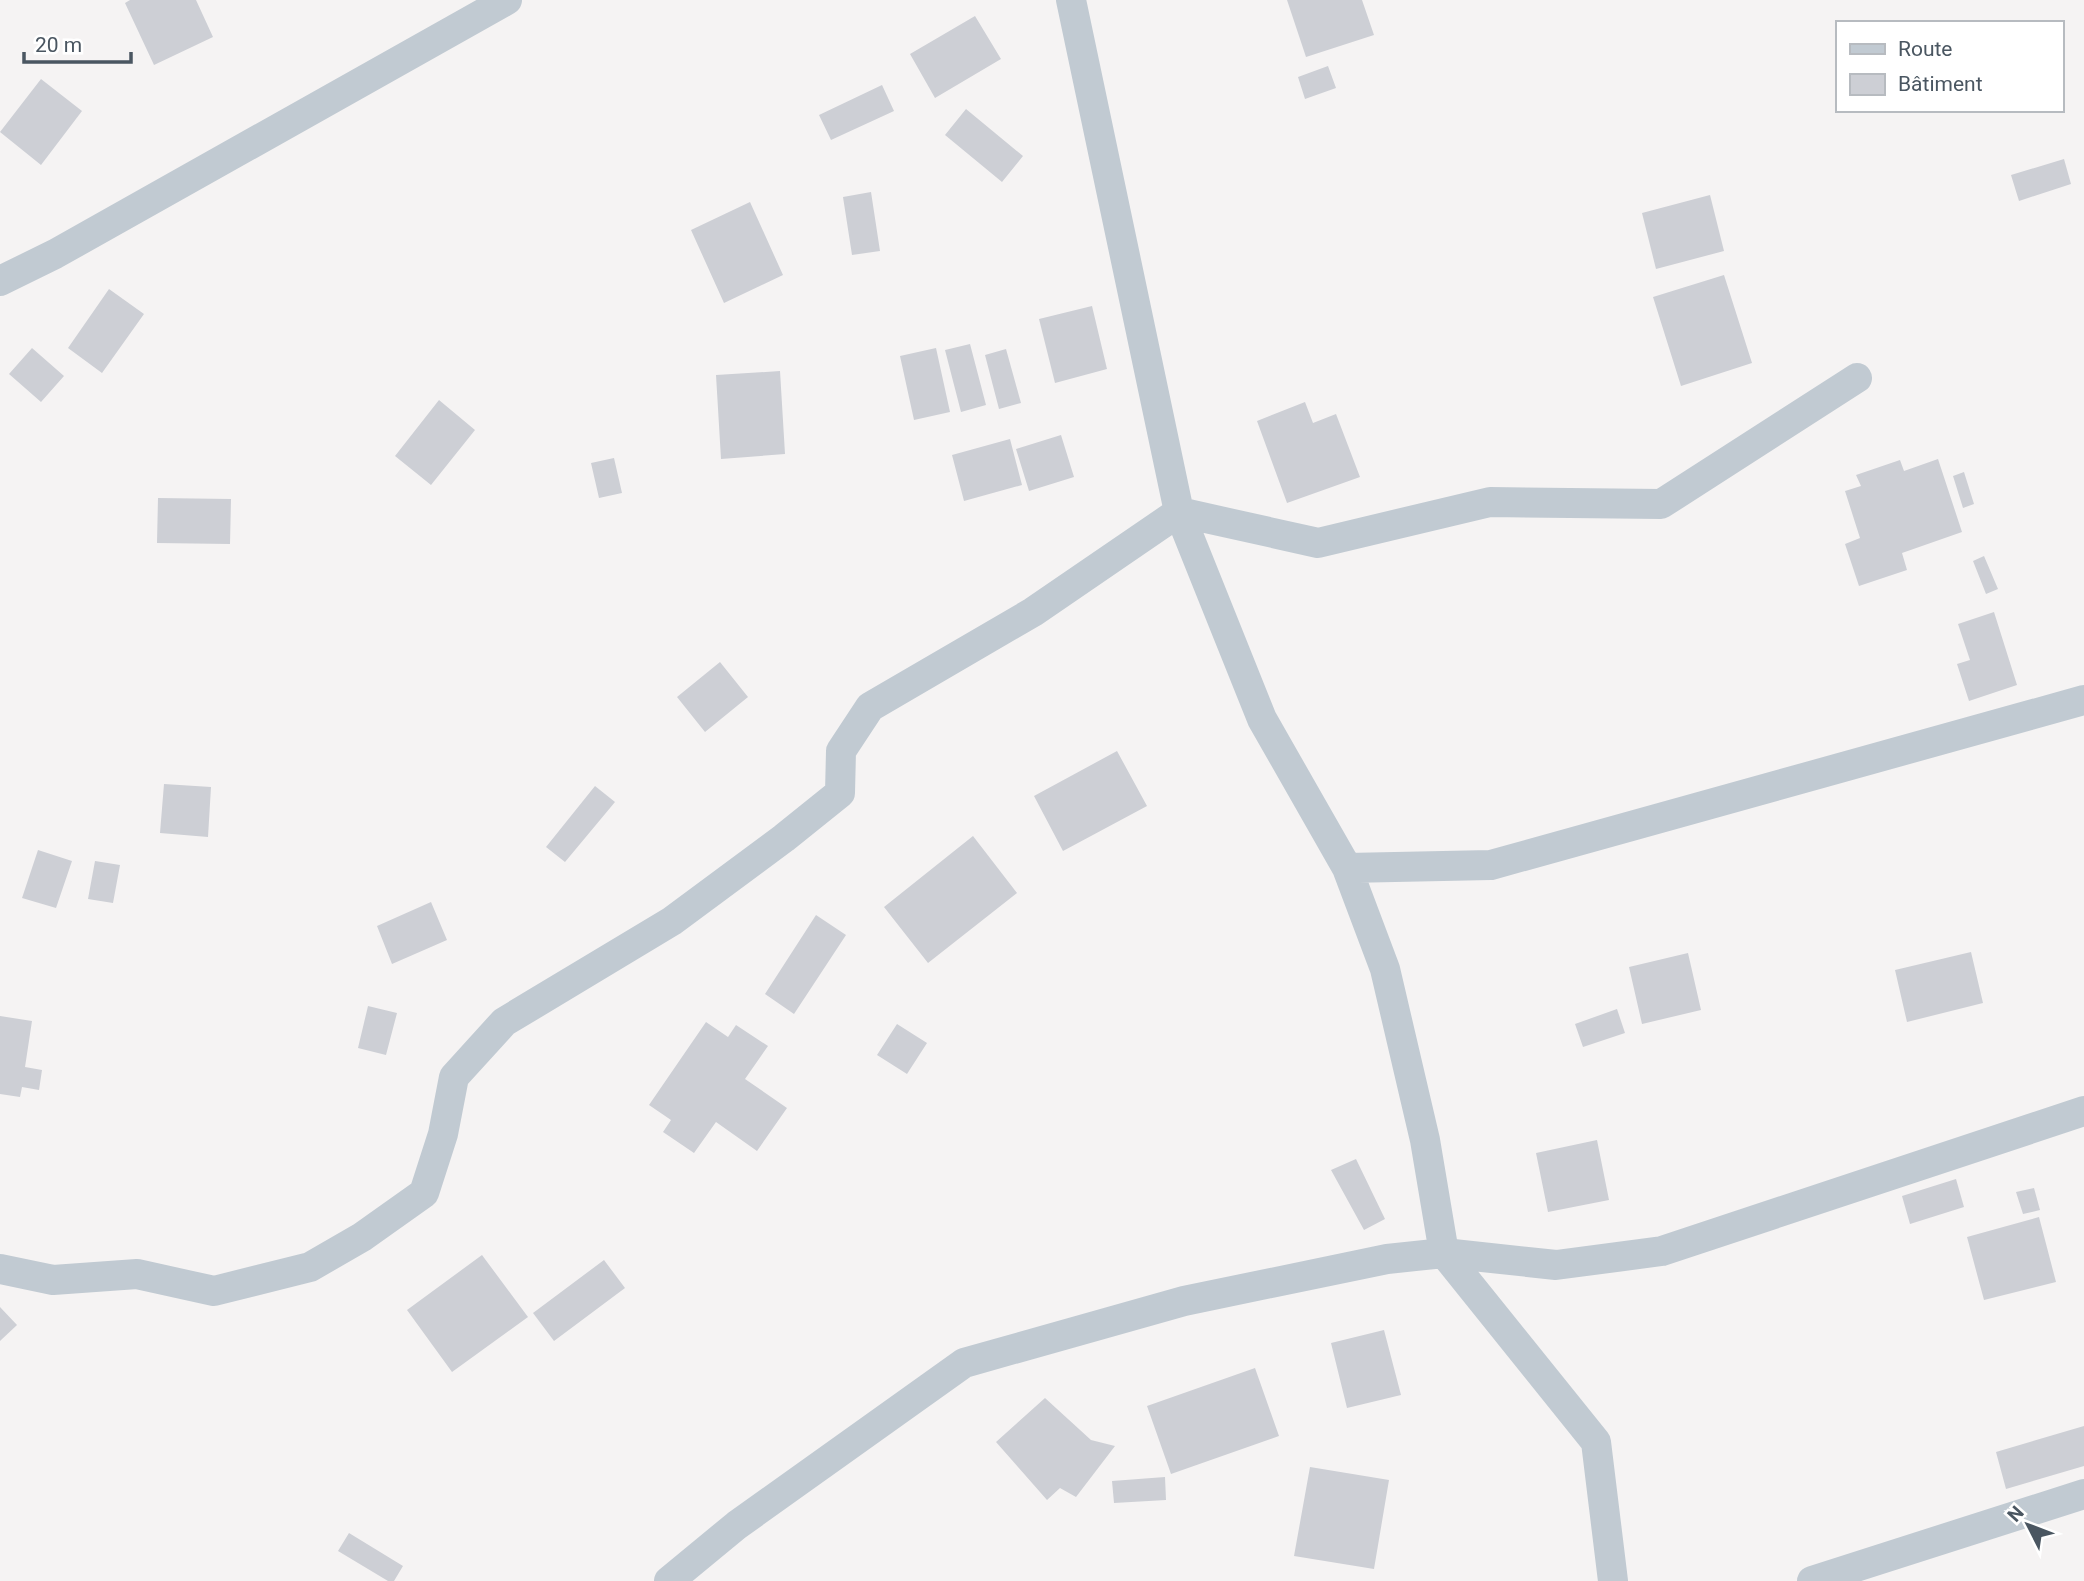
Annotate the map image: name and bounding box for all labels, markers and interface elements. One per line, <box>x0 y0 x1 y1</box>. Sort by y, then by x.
scale bar <box>24 21 131 65</box>
legend <box>1836 21 2063 112</box>
text: 20 m <box>35 33 82 57</box>
text: Route <box>1898 37 1953 61</box>
text: Bâtiment <box>1898 72 1983 96</box>
north arrow <box>1993 1490 2063 1560</box>
text: N <box>2003 1501 2029 1527</box>

